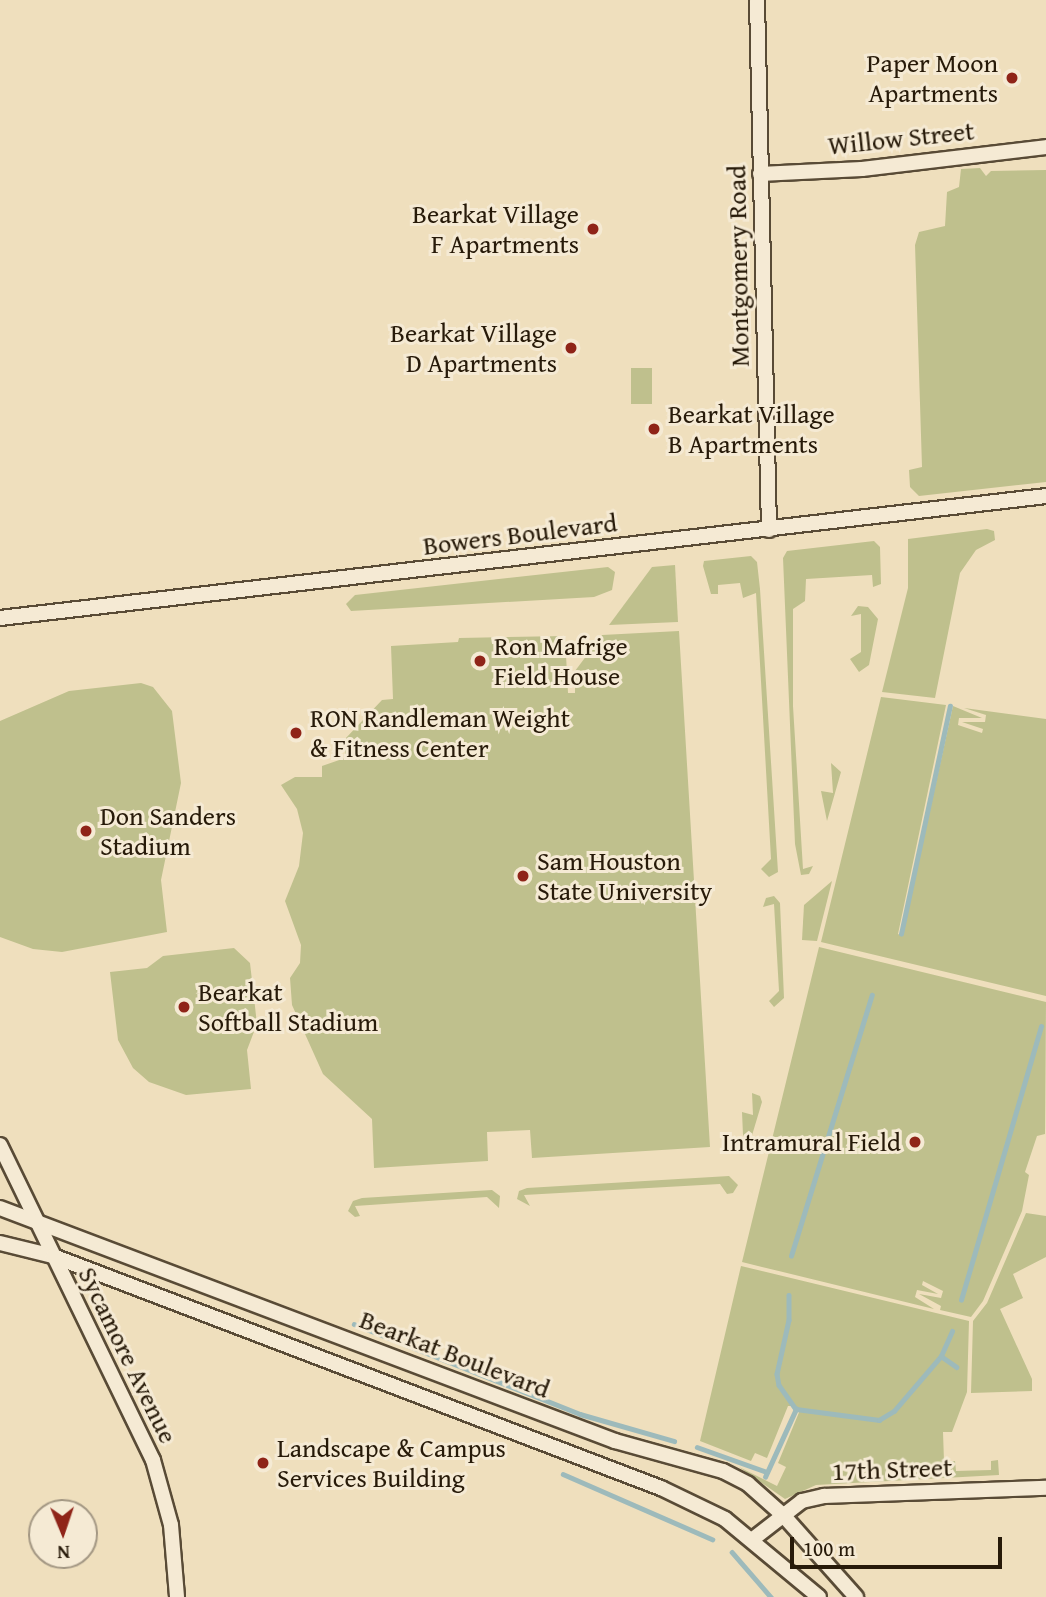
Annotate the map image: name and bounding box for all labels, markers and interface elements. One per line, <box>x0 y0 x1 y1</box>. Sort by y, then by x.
place label: Paper Moon Apartments <box>867 47 998 108</box>
marker: Paper Moon Apartments <box>1004 70 1020 86</box>
street label: Willow Street <box>826 115 976 161</box>
street label: Montgomery Road <box>721 165 755 367</box>
place label: Bearkat Village F Apartments <box>412 198 579 260</box>
marker: Bearkat Village F Apartments <box>585 221 601 237</box>
place label: Bearkat Village D Apartments <box>390 317 557 378</box>
marker: Bearkat Village D Apartments <box>563 340 579 356</box>
place label: Bearkat Village B Apartments <box>668 398 835 460</box>
marker: Bearkat Village B Apartments <box>646 421 662 437</box>
street label: Bowers Boulevard <box>421 507 619 561</box>
place label: Ron Mafrige Field House <box>494 630 628 692</box>
marker: Ron Mafrige Field House <box>472 653 488 669</box>
place label: RON Randleman Weight & Fitness Center <box>310 702 570 764</box>
marker: RON Randleman Weight & Fitness Center <box>288 725 304 741</box>
place label: Don Sanders Stadium <box>100 800 236 862</box>
marker: Don Sanders Stadium <box>78 823 94 839</box>
place label: Sam Houston State University <box>537 845 712 906</box>
marker: Sam Houston State University <box>515 868 531 884</box>
place label: Bearkat Softball Stadium <box>198 976 378 1038</box>
marker: Bearkat Softball Stadium <box>176 999 192 1015</box>
place label: Intramural Field <box>722 1126 901 1158</box>
marker: Intramural Field <box>907 1134 923 1150</box>
street label: Sycamore Avenue <box>72 1262 184 1448</box>
street label: Bearkat Boulevard <box>356 1303 554 1405</box>
place label: Landscape & Campus Services Building <box>277 1432 506 1494</box>
street label: 17th Street <box>831 1451 953 1487</box>
marker: Landscape & Campus Services Building <box>255 1455 271 1471</box>
north arrow <box>28 1499 98 1569</box>
scale bar <box>794 1524 1006 1568</box>
text: 100 m <box>803 1533 855 1564</box>
text: N <box>57 1539 71 1567</box>

